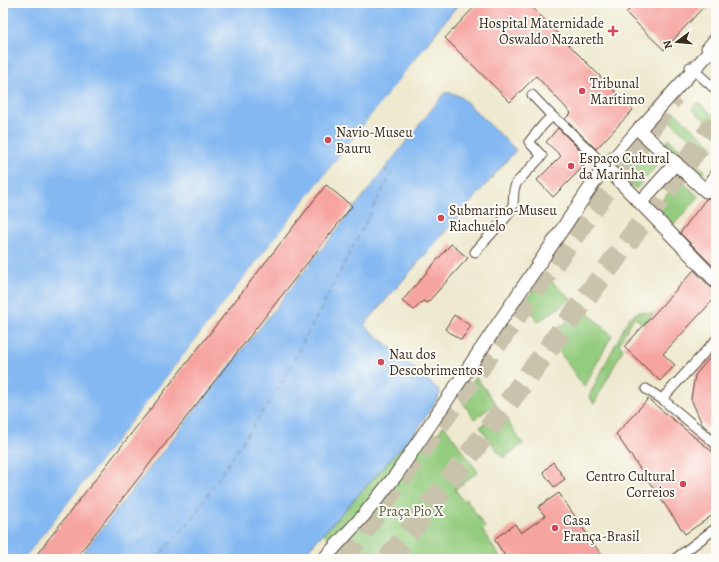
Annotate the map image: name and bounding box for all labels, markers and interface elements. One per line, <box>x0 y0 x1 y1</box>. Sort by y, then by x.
place label: Hospital Maternidade Oswaldo Nazareth <box>479 14 605 49</box>
north arrow <box>657 22 697 62</box>
marker: Hospital Maternidade Oswaldo Nazareth <box>607 25 619 37</box>
text: N <box>660 39 676 51</box>
place label: Tribunal Marítimo <box>590 74 645 109</box>
marker: Tribunal Marítimo <box>577 86 587 96</box>
place label: Navio-Museu Bauru <box>336 123 413 158</box>
marker: Navio-Museu Bauru <box>323 135 333 145</box>
place label: Espaço Cultural da Marinha <box>579 149 670 184</box>
marker: Espaço Cultural da Marinha <box>566 161 576 171</box>
place label: Submarino-Museu Riachuelo <box>449 201 557 236</box>
marker: Submarino-Museu Riachuelo <box>436 213 446 223</box>
place label: Nau dos Descobrimentos <box>389 345 483 380</box>
marker: Nau dos Descobrimentos <box>376 357 386 367</box>
place label: Centro Cultural Correios <box>586 467 676 502</box>
marker: Centro Cultural Correios <box>678 479 688 489</box>
park label: Praça Pio X <box>379 502 444 521</box>
place label: Casa França-Brasil <box>563 511 640 546</box>
marker: Casa França-Brasil <box>550 523 560 533</box>

